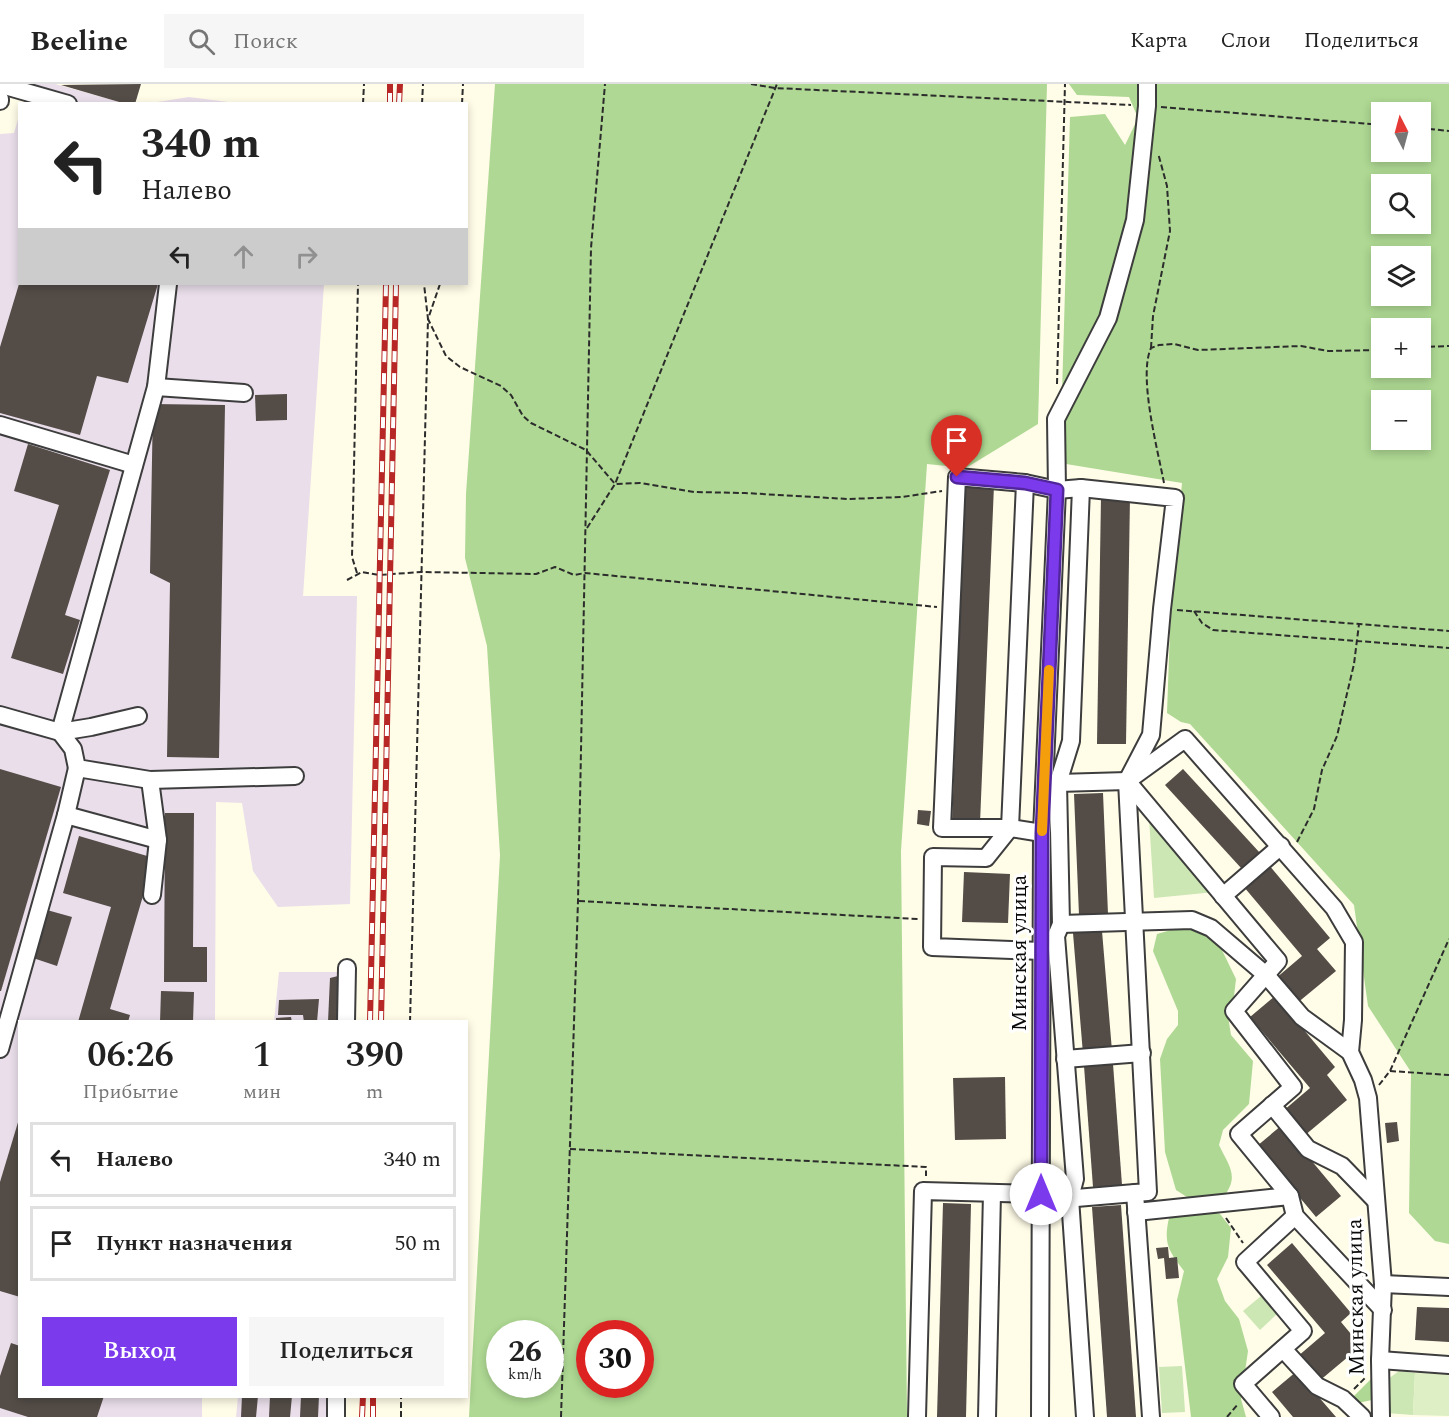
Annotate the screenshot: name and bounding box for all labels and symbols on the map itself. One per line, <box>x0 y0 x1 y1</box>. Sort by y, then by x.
north arrow <box>1371 102 1431 162</box>
pin <box>931 415 982 477</box>
street label: Минская улица <box>1003 874 1036 1032</box>
position arrow <box>1009 1162 1073 1226</box>
street label: Минская улица <box>1338 1218 1374 1376</box>
speed limit sign: 30 <box>576 1320 654 1398</box>

